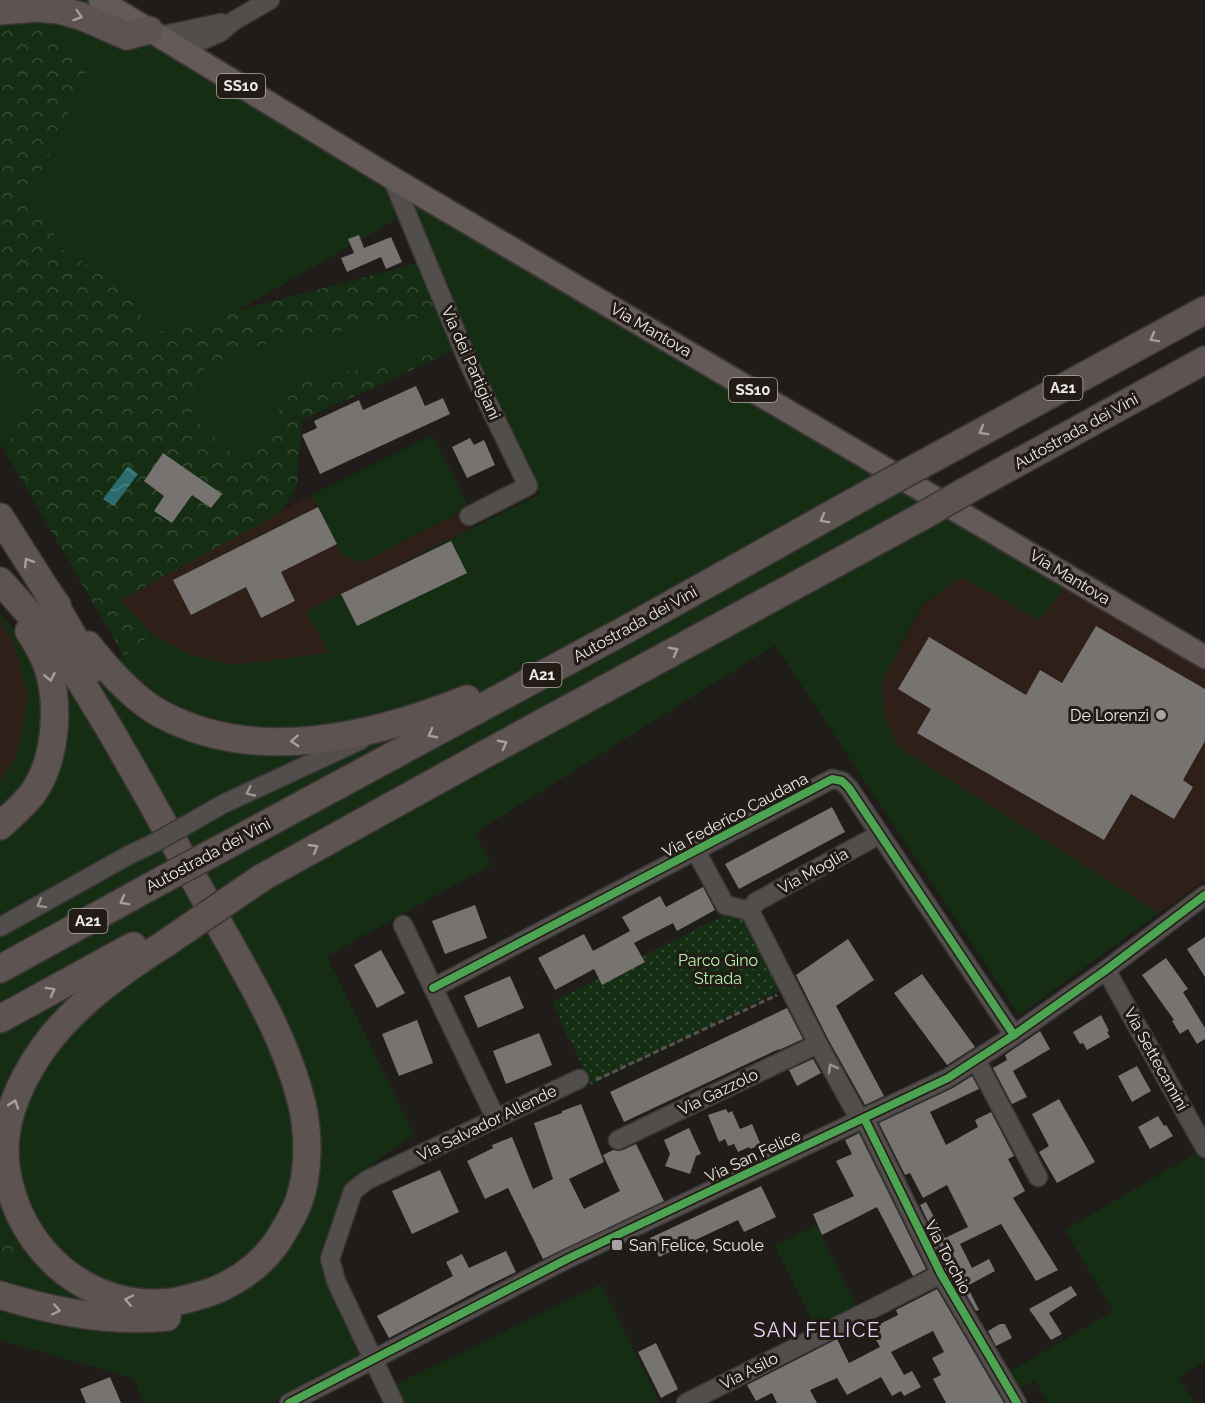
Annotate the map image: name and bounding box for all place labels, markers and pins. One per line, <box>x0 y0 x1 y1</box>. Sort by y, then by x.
place label: De Lorenzi <box>1070 706 1149 725</box>
marker: De Lorenzi <box>1154 708 1168 722</box>
place label: San Felice, Scuole <box>629 1236 764 1255</box>
marker: San Felice, Scuole <box>610 1238 624 1252</box>

